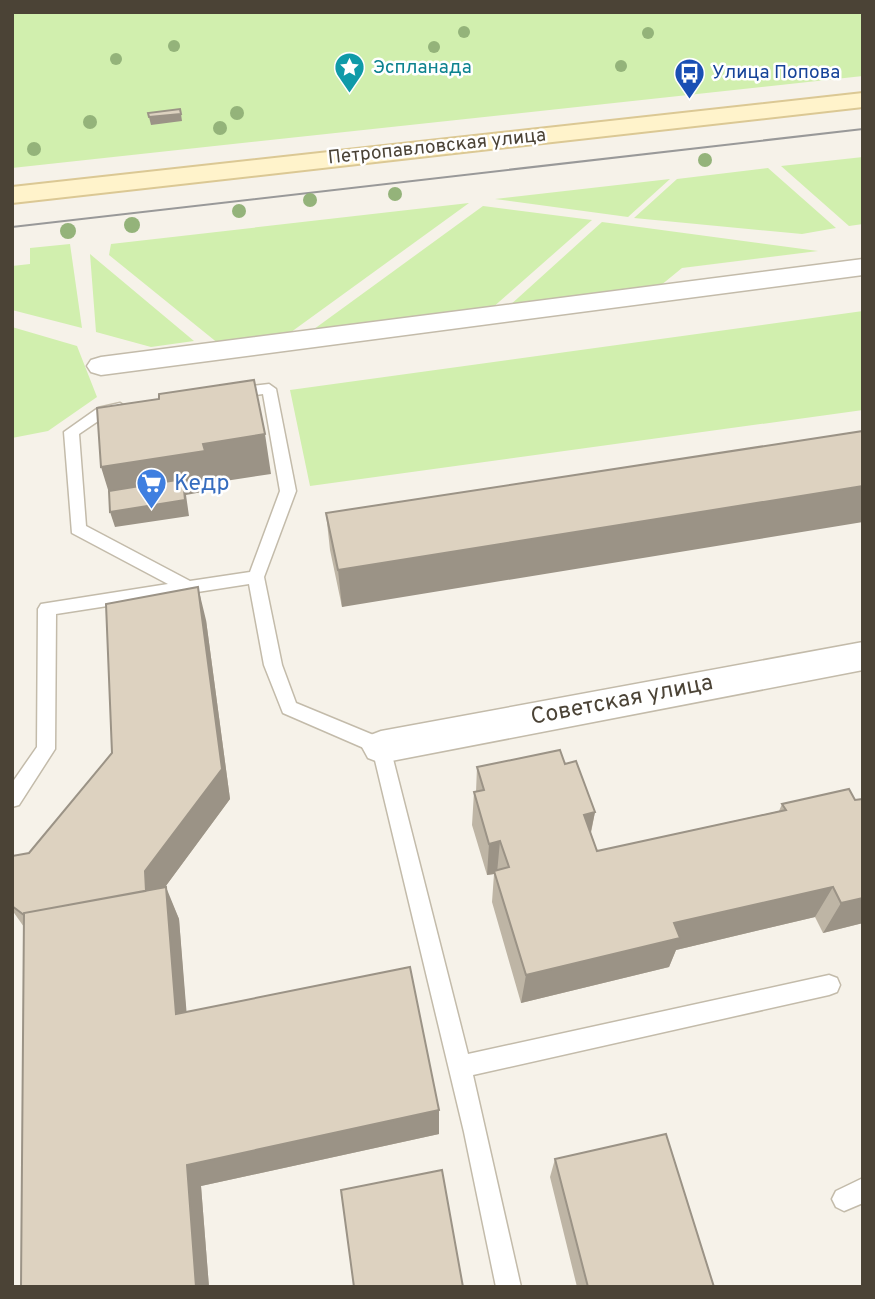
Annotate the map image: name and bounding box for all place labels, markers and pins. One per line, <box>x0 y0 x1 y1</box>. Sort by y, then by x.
place icon: Эспланада <box>333 51 367 95</box>
place label: Эспланада <box>373 56 472 80</box>
bus stop icon: Улица Попова <box>672 56 706 100</box>
place label: Улица Попова <box>712 61 840 85</box>
supermarket icon: Кедр <box>134 467 168 511</box>
place label: Кедр <box>174 470 230 499</box>

